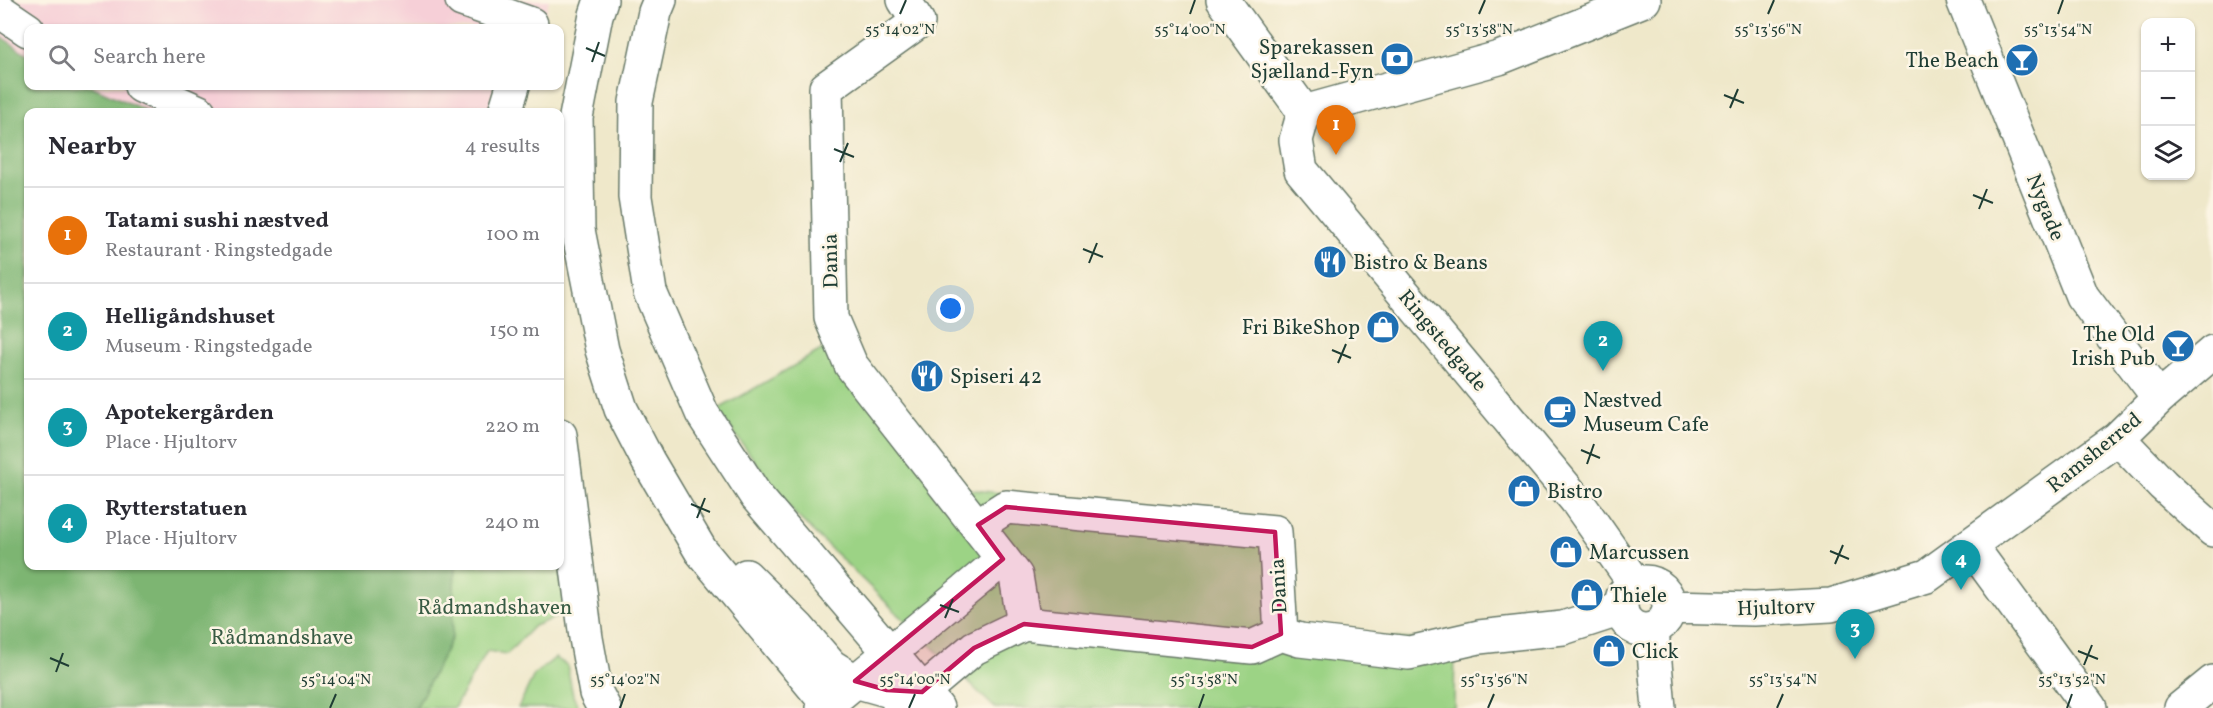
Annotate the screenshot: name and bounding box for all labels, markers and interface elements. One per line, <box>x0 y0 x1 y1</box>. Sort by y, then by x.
map controls <box>2141 18 2195 180</box>
button: + <box>2141 18 2195 72</box>
text: 55°14'02"N <box>865 20 935 41</box>
text: 55°14'00"N <box>1154 20 1226 41</box>
text: 55°13'58"N <box>1445 20 1513 41</box>
text: 55°13'56"N <box>1734 20 1802 41</box>
text: 55°13'54"N <box>2024 20 2092 41</box>
search box <box>24 24 564 90</box>
place label: Sparekassen Sjælland-Fyn <box>1250 34 1374 87</box>
icon: search <box>45 41 78 74</box>
bank icon: Sparekassen Sjælland-Fyn <box>1379 41 1415 77</box>
text: Search here <box>93 42 206 73</box>
bar icon: The Beach <box>2004 42 2040 78</box>
place label: The Beach <box>1906 47 1999 76</box>
button: − <box>2141 72 2195 126</box>
pin: 1 <box>1316 106 1356 155</box>
button: layers <box>2141 126 2195 180</box>
text: Nearby <box>48 129 137 165</box>
text: 4 results <box>465 133 540 161</box>
street label: Nygade <box>2018 170 2071 245</box>
text: Tatami sushi næstved <box>105 206 329 237</box>
text: 1 <box>63 221 72 249</box>
text: 100 m <box>486 221 540 249</box>
street label: Dania <box>817 233 846 289</box>
text: Restaurant · Ringstedgade <box>105 237 333 265</box>
restaurant icon: Bistro & Beans <box>1312 244 1348 280</box>
place label: Bistro & Beans <box>1353 249 1488 278</box>
street label: Ringstedgade <box>1391 284 1493 398</box>
your location <box>936 294 965 323</box>
text: Helligåndshuset <box>105 302 275 333</box>
shop icon: Fri BikeShop <box>1365 309 1401 345</box>
place label: Fri BikeShop <box>1242 314 1360 343</box>
text: 2 <box>62 317 73 345</box>
text: 150 m <box>489 317 540 345</box>
place label: The Old Irish Pub <box>2071 321 2155 374</box>
pin: 2 <box>1584 322 1622 371</box>
bar icon: The Old Irish Pub <box>2160 328 2196 364</box>
text: Museum · Ringstedgade <box>105 333 312 361</box>
restaurant icon: Spiseri 42 <box>909 358 945 394</box>
place label: Spiseri 42 <box>950 363 1042 392</box>
place label: Næstved Museum Cafe <box>1583 387 1709 440</box>
cafe icon: Næstved Museum Cafe <box>1542 394 1578 430</box>
text: Apotekergården <box>105 398 274 429</box>
street label: Ramsherred <box>2041 406 2148 500</box>
text: 3 <box>62 413 73 441</box>
text: 220 m <box>485 413 540 441</box>
text: Place · Hjultorv <box>105 429 237 457</box>
shop icon: Bistro <box>1506 473 1542 509</box>
place label: Bistro <box>1547 478 1603 507</box>
text: Rytterstatuen <box>105 494 247 525</box>
text: 4 <box>61 509 74 537</box>
text: 240 m <box>485 509 540 537</box>
text: Place · Hjultorv <box>105 525 237 553</box>
shop icon: Marcussen <box>1548 534 1584 570</box>
place label: Marcussen <box>1589 539 1690 568</box>
pin: 4 <box>1942 540 1980 590</box>
street label: Dania <box>1264 558 1295 614</box>
shop icon: Thiele <box>1569 577 1605 613</box>
place label: Thiele <box>1610 582 1667 611</box>
street label: Hjultorv <box>1737 593 1816 624</box>
park label: Rådmandshaven <box>418 594 572 623</box>
pin: 3 <box>1836 610 1874 659</box>
park label: Rådmandshave <box>211 624 353 653</box>
shop icon: Click <box>1591 633 1627 669</box>
place label: Click <box>1632 638 1679 667</box>
text: 55°14'04"N <box>301 670 371 691</box>
text: 55°14'02"N <box>590 670 660 691</box>
text: 55°14'00"N <box>879 670 951 691</box>
text: 55°13'58"N <box>1170 670 1238 691</box>
text: 55°13'56"N <box>1460 670 1528 691</box>
text: 55°13'54"N <box>1749 670 1817 691</box>
text: 55°13'52"N <box>2038 670 2106 691</box>

